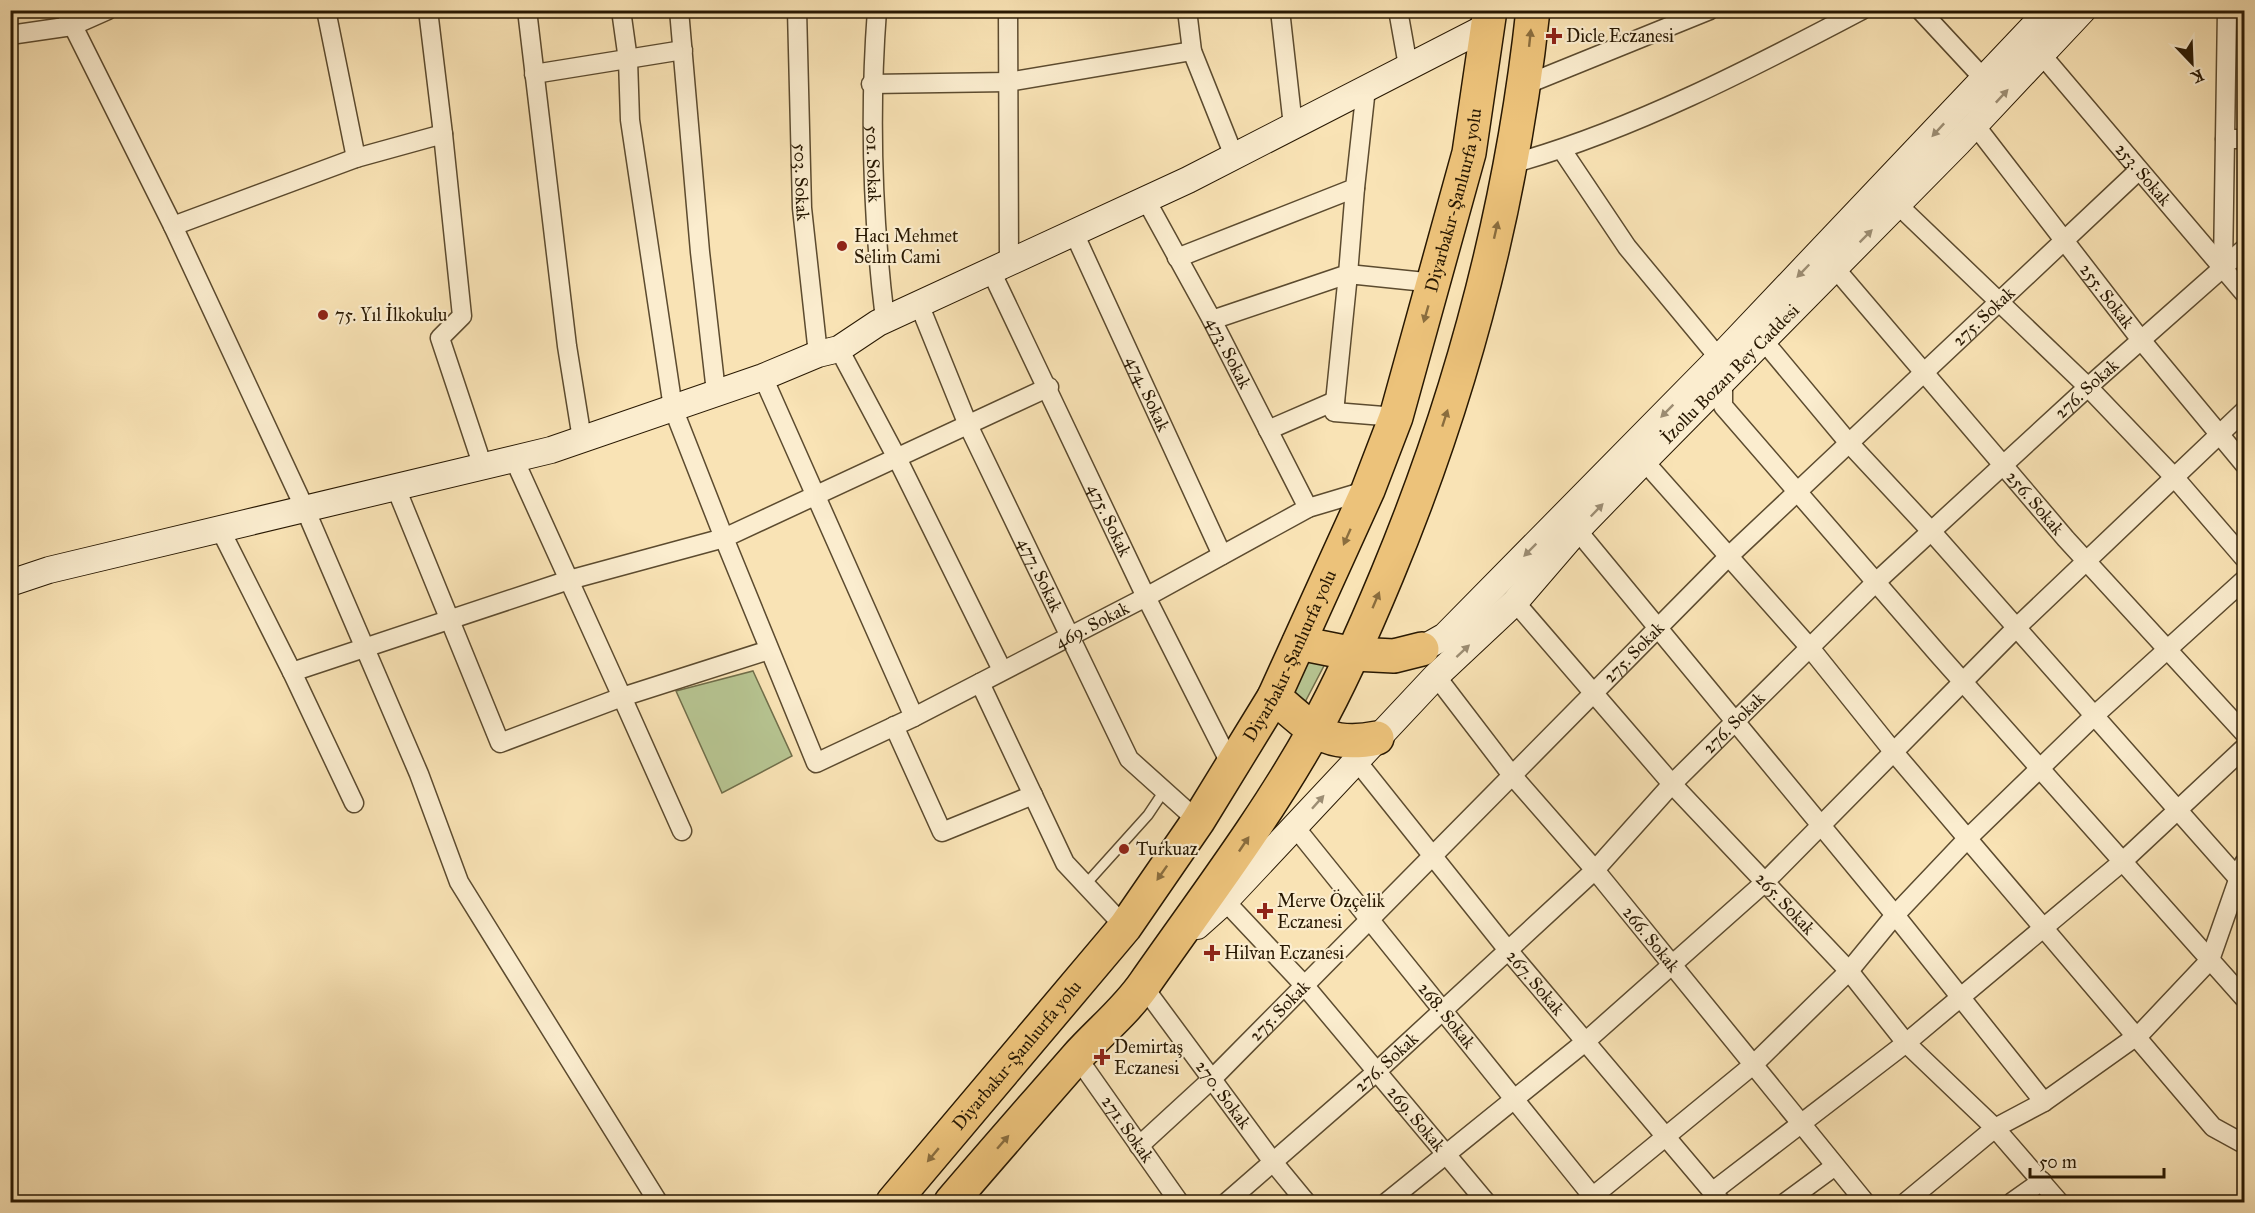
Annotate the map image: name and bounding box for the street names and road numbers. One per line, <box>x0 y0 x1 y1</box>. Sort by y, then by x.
street label: Diyarbakır-Şanlıurfa yolu <box>1420 106 1486 294</box>
street label: 501. Sokak <box>862 125 886 204</box>
street label: 253. Sokak <box>2110 138 2177 211</box>
street label: 503. Sokak <box>789 143 814 222</box>
street label: 255. Sokak <box>2075 259 2139 333</box>
street label: 275. Sokak <box>1948 281 2020 351</box>
street label: İzollu Bozan Bey Caddesi <box>1656 299 1804 448</box>
street label: 473. Sokak <box>1201 313 1257 393</box>
street label: 474. Sokak <box>1121 353 1175 436</box>
street label: 276. Sokak <box>2050 354 2124 423</box>
street label: 256. Sokak <box>2002 466 2069 540</box>
street label: 475. Sokak <box>1083 480 1137 561</box>
street label: 477. Sokak <box>1013 534 1068 616</box>
street label: Diyarbakır-Şanlıurfa yolu <box>1238 566 1341 746</box>
street label: 469. Sokak <box>1051 596 1133 653</box>
street label: 275. Sokak <box>1599 617 1669 688</box>
street label: 276. Sokak <box>1698 687 1770 758</box>
street label: 265. Sokak <box>1751 868 1820 940</box>
street label: 266. Sokak <box>1618 902 1685 977</box>
street label: 267. Sokak <box>1502 945 1570 1020</box>
street label: 275. Sokak <box>1244 975 1315 1046</box>
street label: Diyarbakır-Şanlıurfa yolu <box>948 976 1086 1134</box>
street label: 268. Sokak <box>1413 978 1481 1054</box>
street label: 276. Sokak <box>1350 1027 1423 1097</box>
street label: 270. Sokak <box>1191 1056 1256 1134</box>
street label: 269. Sokak <box>1382 1081 1451 1157</box>
street label: 271. Sokak <box>1097 1091 1159 1167</box>

